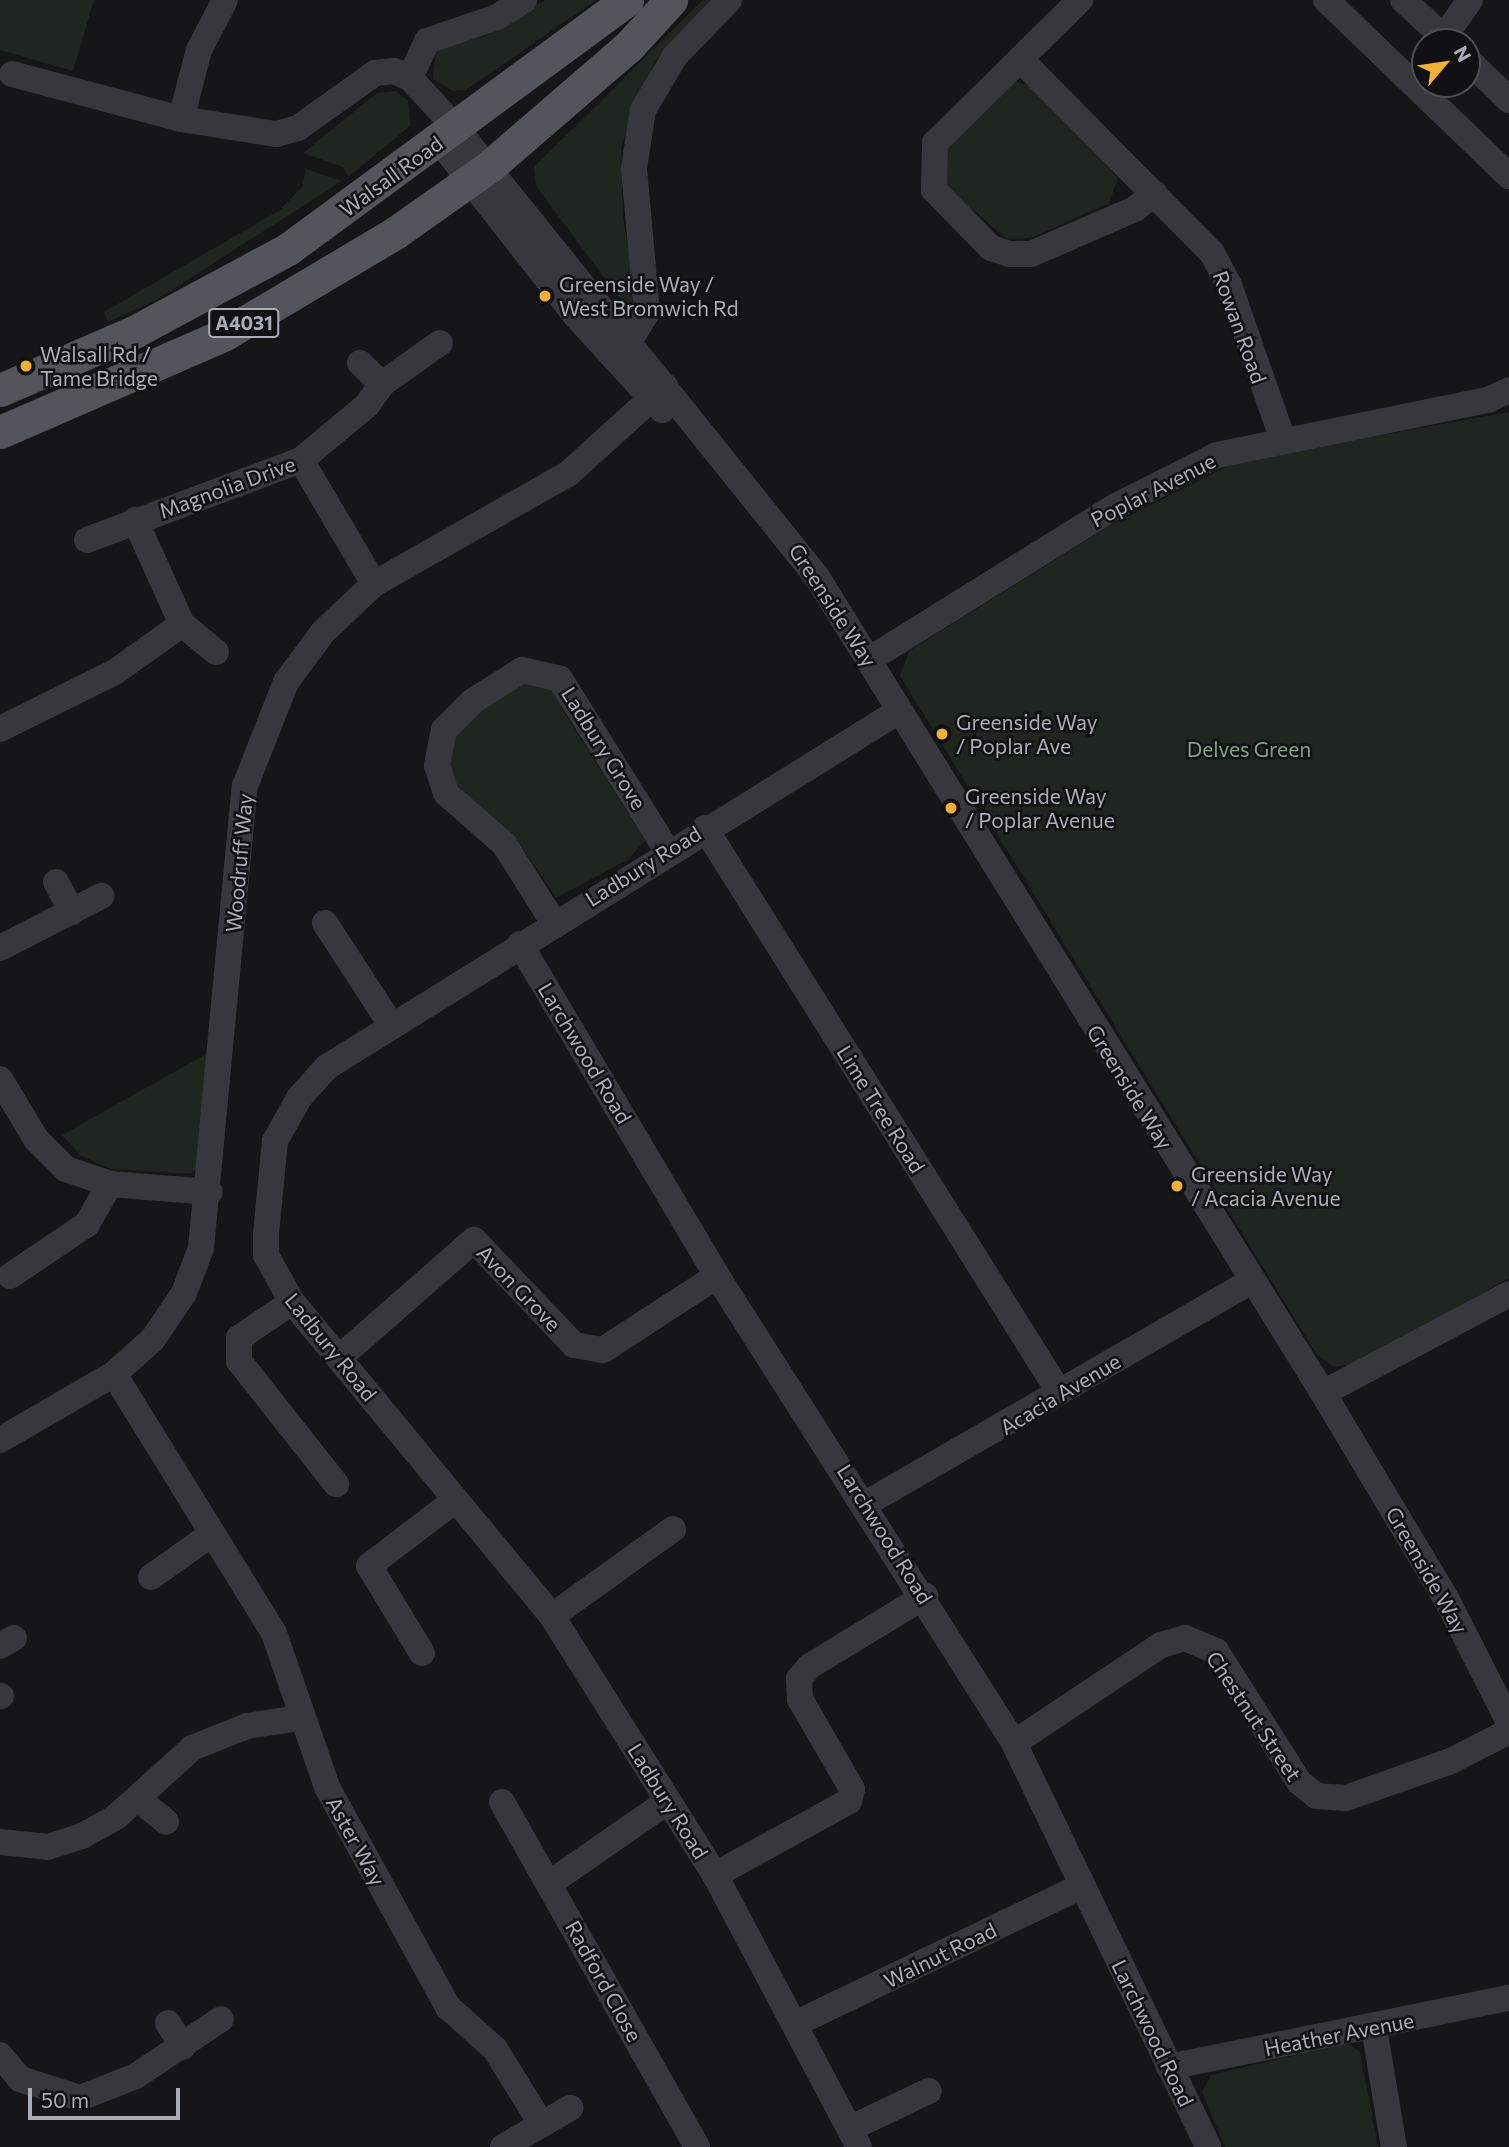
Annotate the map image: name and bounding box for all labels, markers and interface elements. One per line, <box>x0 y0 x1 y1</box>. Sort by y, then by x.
north arrow <box>1411 28 1481 98</box>
text: N <box>1450 42 1477 65</box>
street label: Walsall Road <box>335 130 447 222</box>
street label: Rowan Road <box>1208 267 1272 387</box>
place label: Greenside Way / West Bromwich Rd <box>559 271 739 321</box>
marker: Greenside Way / West Bromwich Rd <box>537 288 553 304</box>
road number: A4031 <box>207 308 281 338</box>
place label: Walsall Rd / Tame Bridge <box>40 341 158 391</box>
marker: Walsall Rd / Tame Bridge <box>18 358 34 374</box>
street label: Poplar Avenue <box>1086 448 1220 532</box>
street label: Magnolia Drive <box>155 451 299 523</box>
street label: Greenside Way <box>784 539 882 671</box>
street label: Ladbury Grove <box>556 682 652 814</box>
place label: Greenside Way / Poplar Ave <box>956 709 1098 759</box>
marker: Greenside Way / Poplar Ave <box>934 726 950 742</box>
park label: Delves Green <box>1187 736 1311 762</box>
place label: Greenside Way / Poplar Avenue <box>965 783 1115 833</box>
street label: Woodruff Way <box>220 792 258 934</box>
marker: Greenside Way / Poplar Avenue <box>943 800 959 816</box>
street label: Ladbury Road <box>581 820 705 912</box>
street label: Larchwood Road <box>533 978 637 1128</box>
street label: Greenside Way <box>1082 1020 1178 1154</box>
street label: Lime Tree Road <box>832 1041 930 1177</box>
place label: Greenside Way / Acacia Avenue <box>1191 1161 1341 1211</box>
marker: Greenside Way / Acacia Avenue <box>1169 1178 1185 1194</box>
street label: Avon Grove <box>472 1240 566 1336</box>
street label: Ladbury Road <box>280 1288 382 1406</box>
street label: Acacia Avenue <box>995 1348 1125 1440</box>
street label: Larchwood Road <box>832 1460 938 1608</box>
street label: Greenside Way <box>1381 1502 1473 1638</box>
street label: Chestnut Street <box>1201 1646 1307 1786</box>
street label: Ladbury Road <box>622 1739 714 1863</box>
street label: Aster Way <box>321 1792 391 1890</box>
street label: Radford Close <box>560 1916 648 2046</box>
street label: Walnut Road <box>880 1917 1000 1993</box>
street label: Larchwood Road <box>1107 1956 1199 2110</box>
street label: Heather Avenue <box>1262 2007 1416 2061</box>
scale bar <box>32 2074 184 2118</box>
text: 50 m <box>41 2087 89 2112</box>

